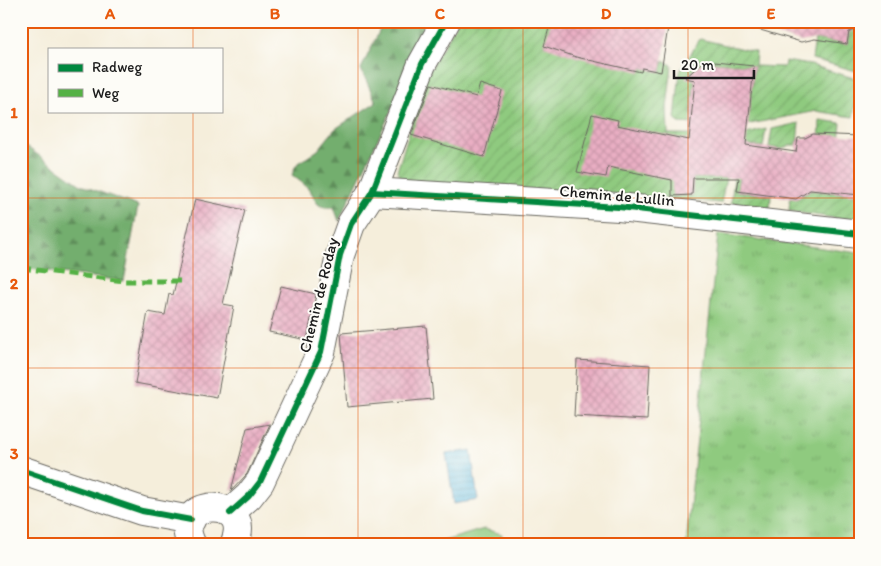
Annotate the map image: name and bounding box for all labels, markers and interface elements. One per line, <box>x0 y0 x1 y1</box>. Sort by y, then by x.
text: A <box>104 4 116 23</box>
text: B <box>270 4 281 23</box>
text: C <box>435 4 446 23</box>
text: D <box>601 4 612 23</box>
text: E <box>767 4 776 23</box>
legend <box>48 48 222 112</box>
scale bar <box>674 48 754 80</box>
text: 20 m <box>681 56 715 74</box>
text: Radweg <box>92 58 142 76</box>
text: Weg <box>92 84 119 102</box>
text: 1 <box>10 103 18 122</box>
street label: Chemin de Lullin <box>559 181 675 210</box>
street label: Chemin de Roday <box>295 235 342 355</box>
text: 2 <box>10 274 19 293</box>
text: 3 <box>10 444 19 463</box>

